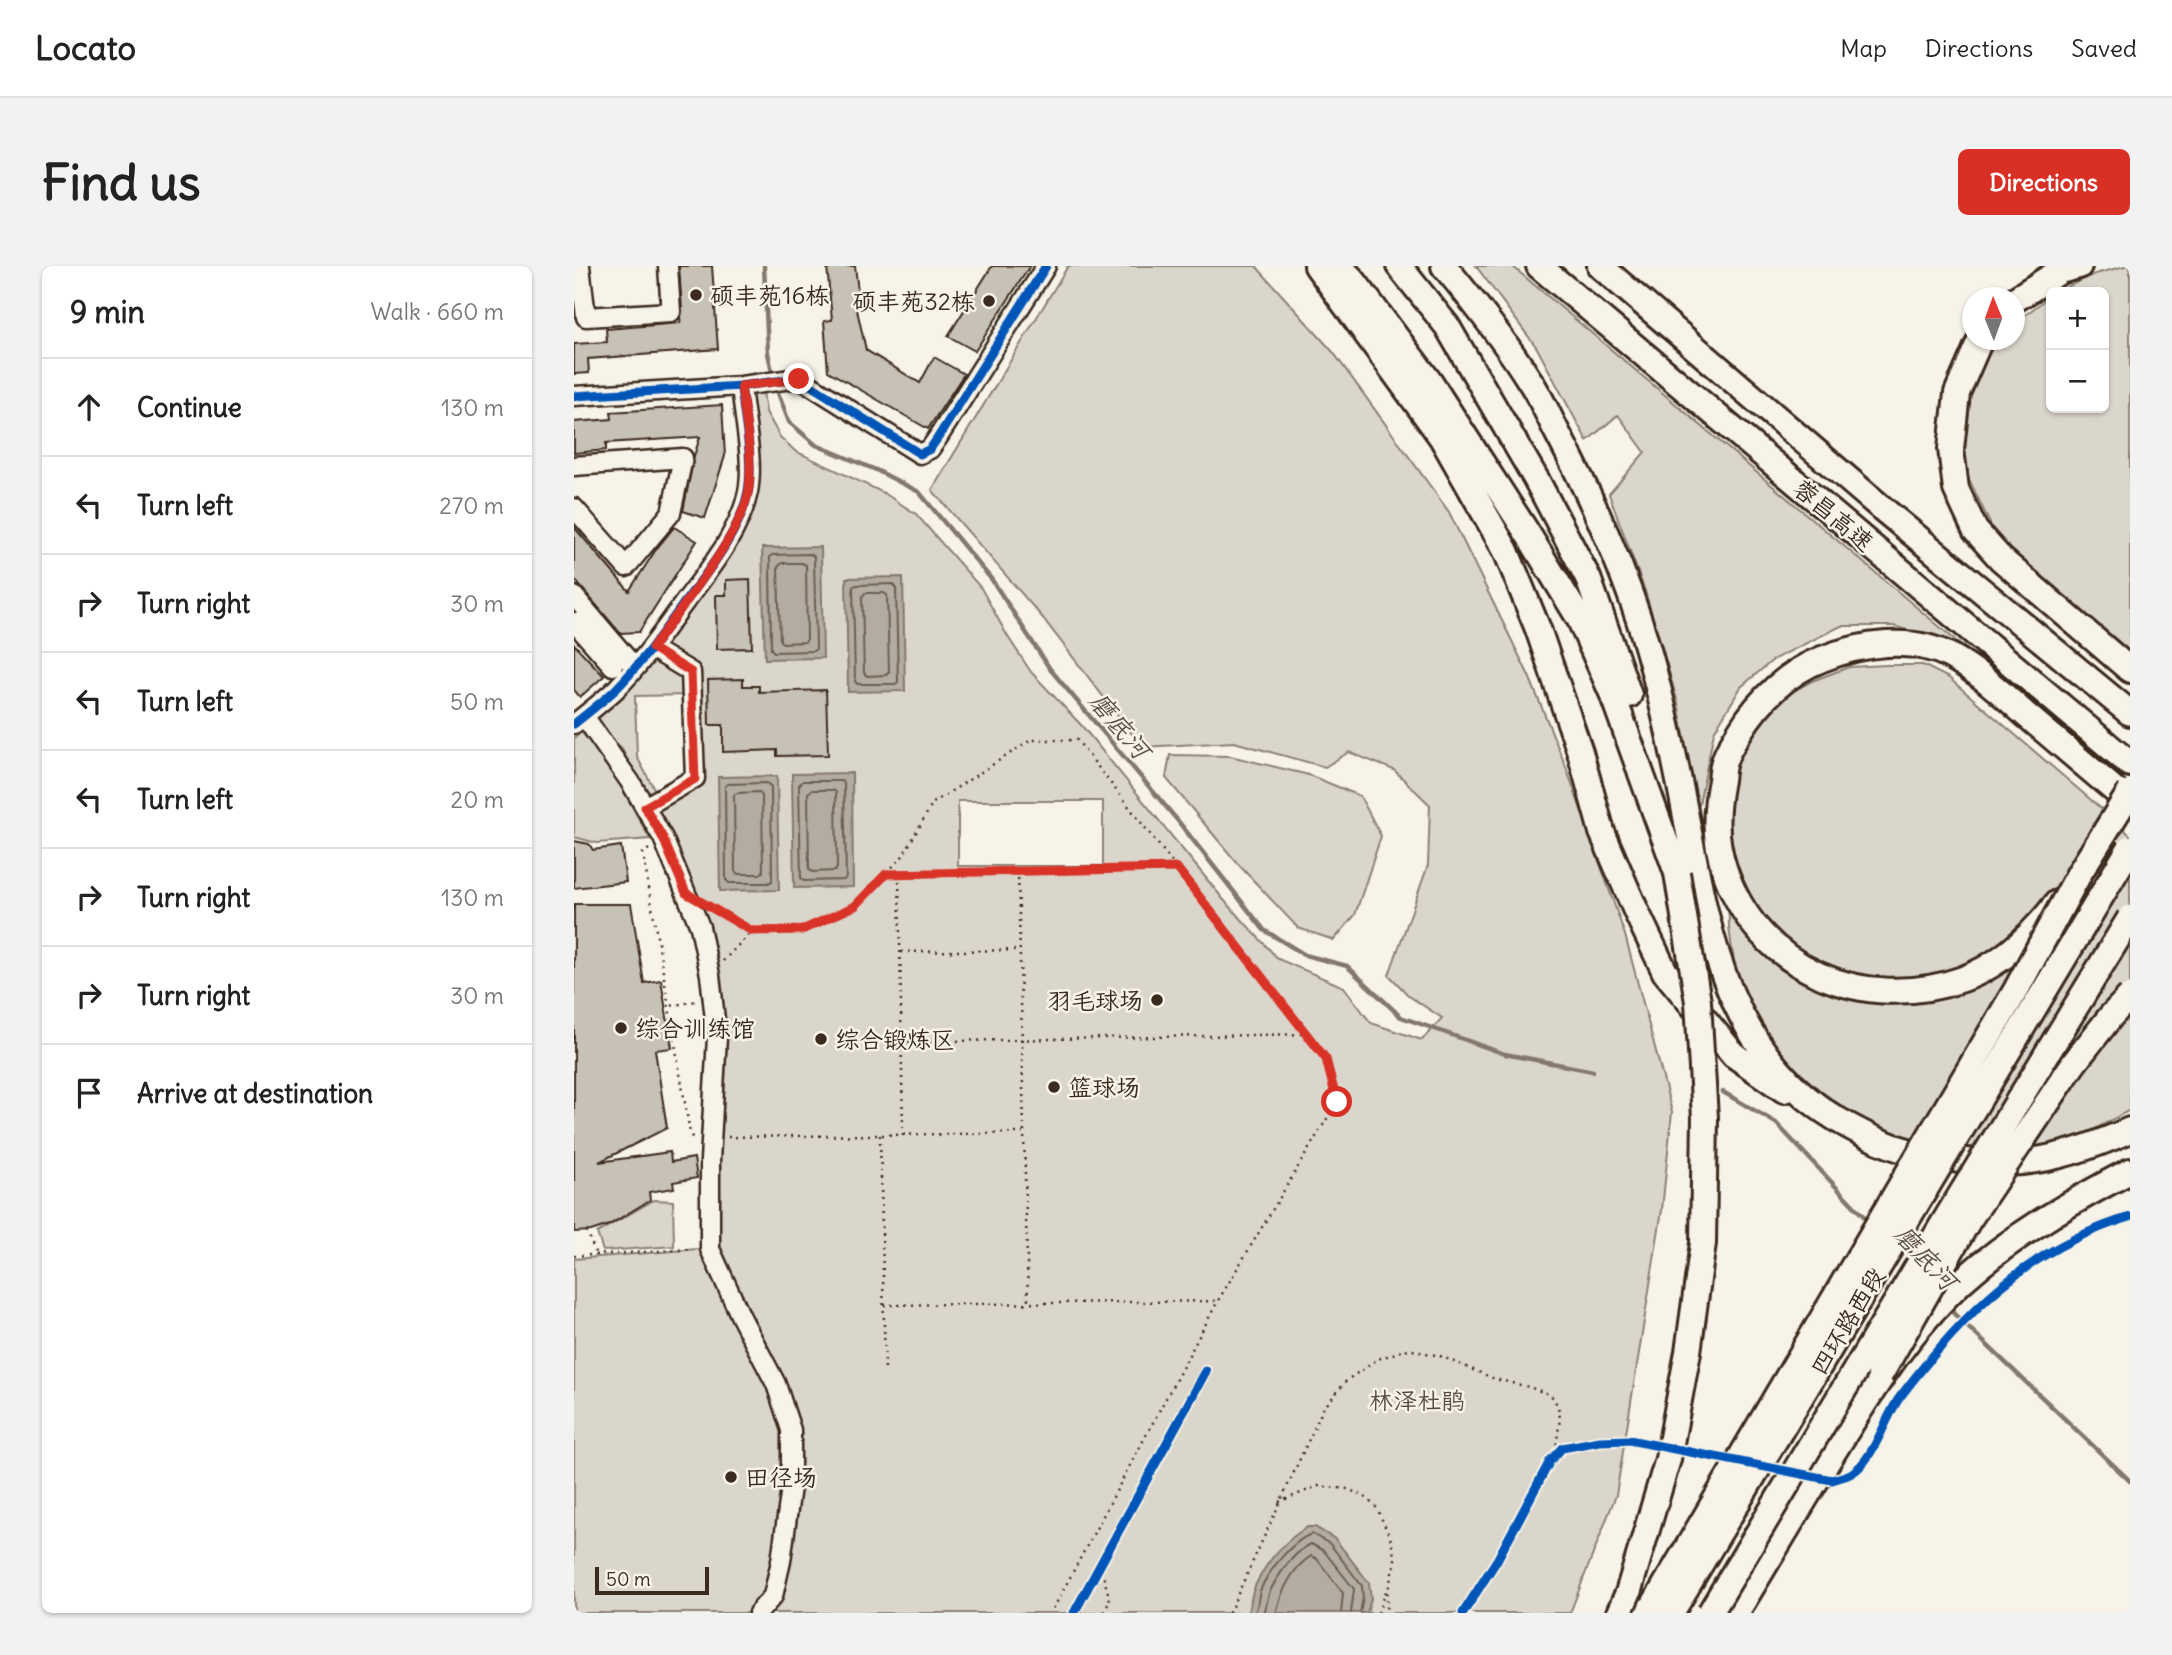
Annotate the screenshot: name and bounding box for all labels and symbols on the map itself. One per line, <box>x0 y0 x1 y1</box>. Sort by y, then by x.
place label: 硕丰苑16栋 <box>710 280 829 310</box>
place label: 硕丰苑32栋 <box>852 286 975 316</box>
marker: 硕丰苑16栋 <box>688 287 704 303</box>
north arrow <box>1962 287 2025 350</box>
marker: 硕丰苑32栋 <box>981 293 997 309</box>
route end <box>783 363 814 394</box>
street label: 蓉昌高速 <box>1788 473 1880 557</box>
water label: 磨底河 <box>1082 685 1160 769</box>
place label: 羽毛球场 <box>1047 985 1143 1015</box>
marker: 羽毛球场 <box>1149 992 1165 1008</box>
place label: 综合训练馆 <box>635 1013 755 1043</box>
marker: 综合训练馆 <box>613 1020 629 1036</box>
place label: 综合锻炼区 <box>835 1024 955 1054</box>
marker: 综合锻炼区 <box>813 1031 829 1047</box>
place label: 篮球场 <box>1068 1072 1140 1102</box>
marker: 篮球场 <box>1046 1079 1062 1095</box>
route start <box>1321 1086 1352 1117</box>
water label: 磨底河 <box>1887 1217 1967 1300</box>
street label: 四环路西段 <box>1803 1262 1891 1380</box>
park label: 林泽杜鹃 <box>1369 1385 1465 1415</box>
place label: 田径场 <box>745 1462 817 1492</box>
marker: 田径场 <box>723 1469 739 1485</box>
scale bar <box>595 1564 709 1596</box>

